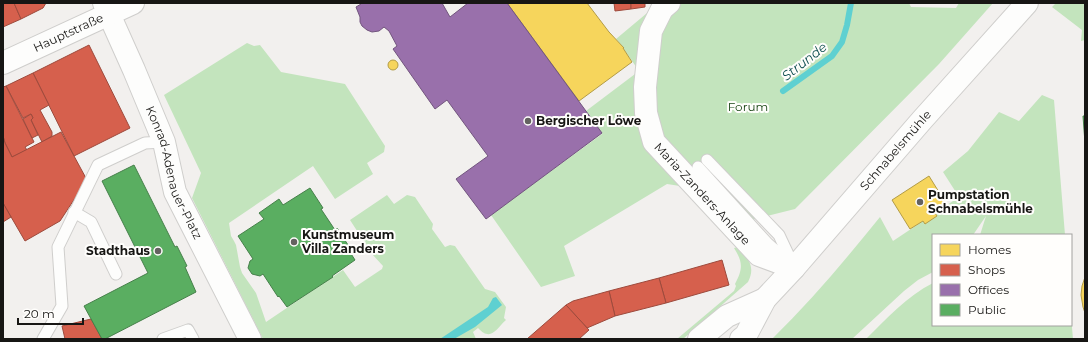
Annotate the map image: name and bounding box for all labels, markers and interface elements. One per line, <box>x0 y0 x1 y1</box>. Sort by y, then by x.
street label: Hauptstraße <box>31 10 106 55</box>
water label: Strunde <box>778 38 830 84</box>
park label: Forum <box>728 99 768 114</box>
street label: Konrad-Adenauer-Platz <box>143 104 206 242</box>
street label: Schnabelsmühle <box>856 107 934 193</box>
place label: Bergischer Löwe <box>536 113 642 128</box>
marker: Bergischer Löwe <box>523 116 533 126</box>
street label: Maria-Zanders-Anlage <box>651 139 754 248</box>
place label: Pumpstation Schnabelsmühle <box>928 187 1033 216</box>
marker: Pumpstation Schnabelsmühle <box>915 197 925 207</box>
place label: Kunstmuseum Villa Zanders <box>301 227 394 256</box>
legend <box>932 234 1072 326</box>
marker: Kunstmuseum Villa Zanders <box>289 237 299 247</box>
text: Homes <box>968 242 1011 257</box>
place label: Stadthaus <box>86 243 151 258</box>
marker: Stadthaus <box>153 246 163 256</box>
text: Shops <box>968 262 1005 277</box>
text: Offices <box>968 282 1009 297</box>
scale bar <box>18 300 83 326</box>
text: Public <box>968 302 1006 317</box>
text: 20 m <box>24 306 55 321</box>

